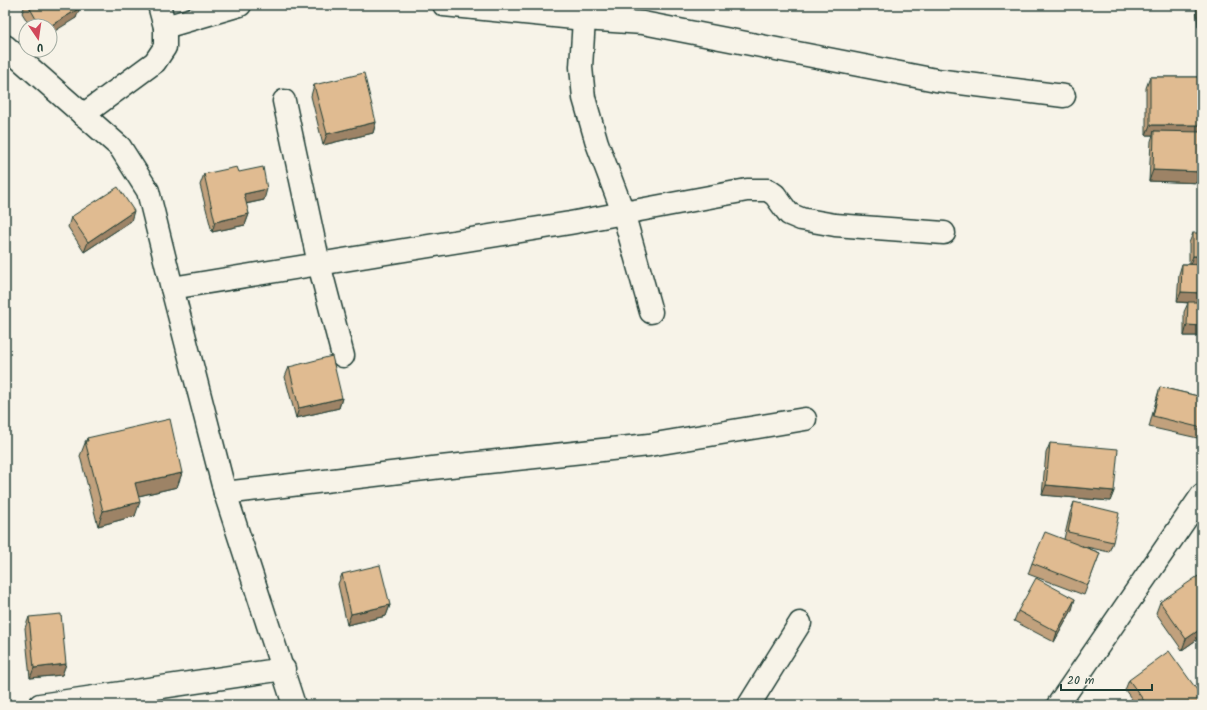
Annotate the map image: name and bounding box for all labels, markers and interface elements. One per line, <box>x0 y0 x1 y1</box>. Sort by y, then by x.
north arrow <box>18 18 58 58</box>
text: U <box>34 37 45 56</box>
scale bar <box>1061 666 1152 692</box>
text: 20 m <box>1067 671 1095 690</box>

